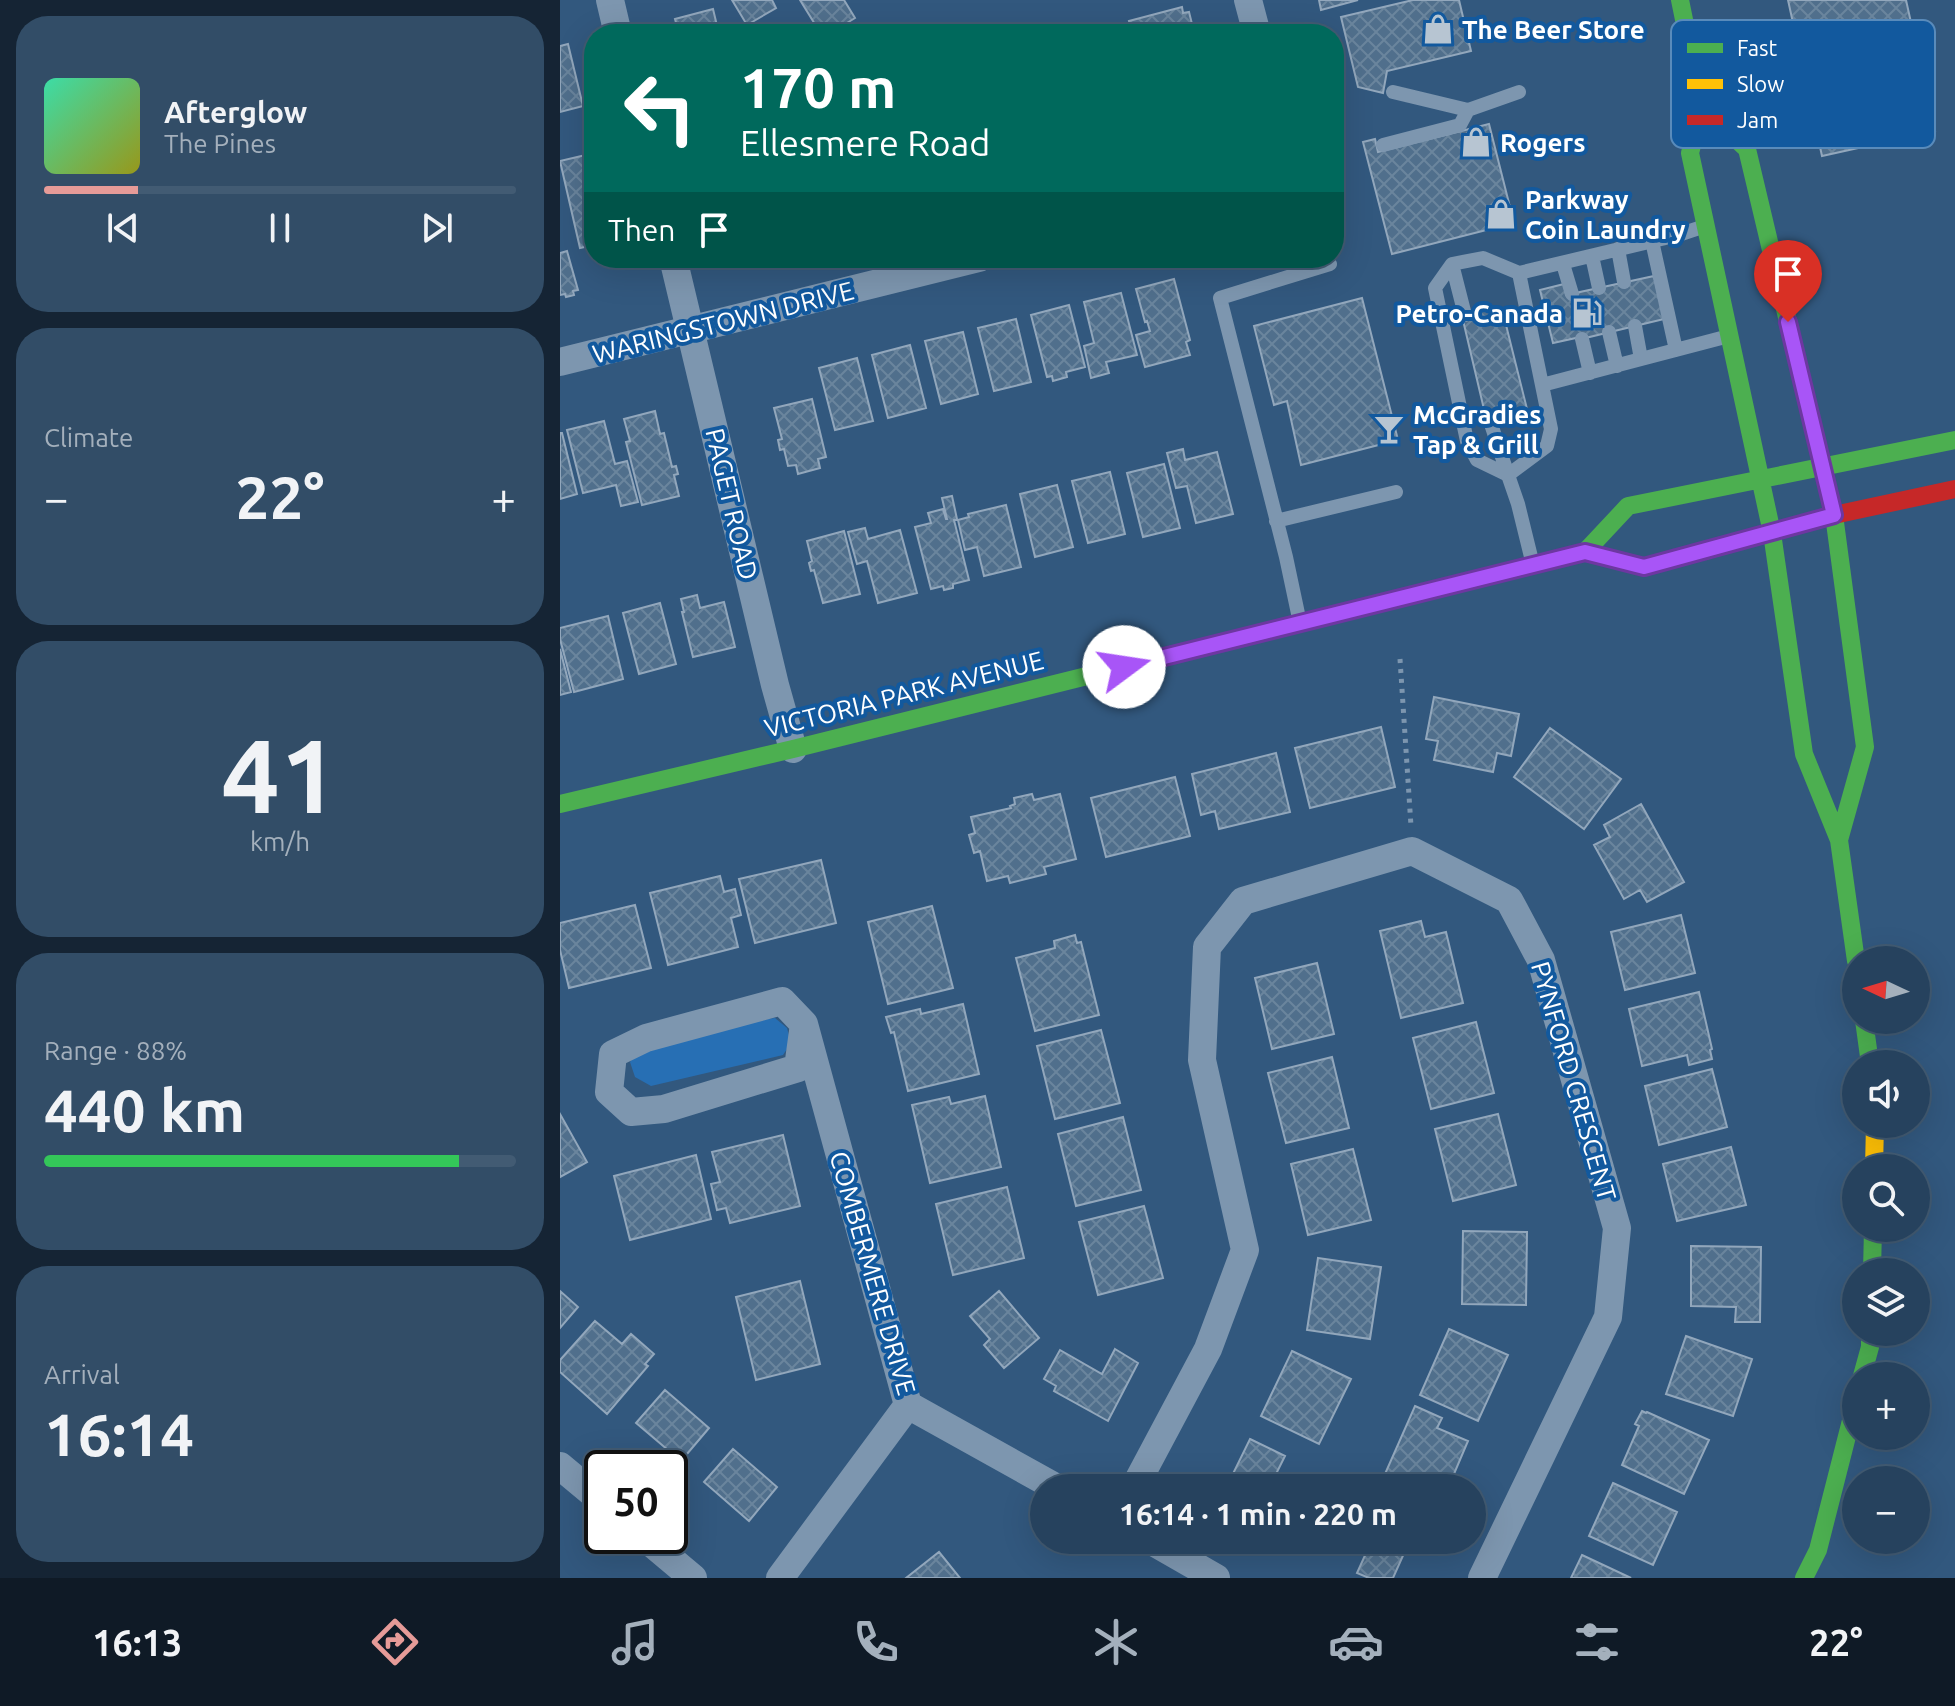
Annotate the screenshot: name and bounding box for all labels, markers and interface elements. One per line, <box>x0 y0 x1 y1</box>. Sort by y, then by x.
shop icon: The Beer Store <box>1421 12 1455 46</box>
place label: The Beer Store <box>1462 15 1645 44</box>
legend <box>1671 20 1935 148</box>
text: Fast <box>1737 35 1778 60</box>
icon: left <box>608 56 712 160</box>
text: 170 m <box>740 56 896 119</box>
text: Slow <box>1737 71 1784 96</box>
text: Afterglow <box>164 95 307 129</box>
text: Jam <box>1737 107 1778 132</box>
text: Ellesmere Road <box>740 122 990 163</box>
shop icon: Rogers <box>1459 125 1493 159</box>
place label: Rogers <box>1500 128 1585 157</box>
text: The Pines <box>164 129 276 158</box>
place label: Parkway Coin Laundry <box>1525 185 1686 244</box>
shop icon: Parkway Coin Laundry <box>1484 197 1518 231</box>
icon: previous <box>101 206 145 250</box>
icon: pause <box>258 206 302 250</box>
icon: next <box>415 206 459 250</box>
icon: arrive <box>692 208 736 252</box>
text: Then <box>608 213 676 247</box>
pin <box>1754 240 1822 322</box>
icon: arrive <box>1766 252 1810 296</box>
street label: WARINGSTOWN DRIVE <box>590 276 856 368</box>
fuel station icon: Petro-Canada <box>1570 296 1604 330</box>
place label: Petro-Canada <box>1396 299 1563 328</box>
place label: McGradies Tap & Grill <box>1413 400 1542 459</box>
bar icon: McGradies Tap & Grill <box>1372 412 1406 446</box>
text: Climate <box>44 423 133 452</box>
street label: PAGET ROAD <box>700 425 764 583</box>
text: 22° <box>236 463 324 530</box>
text: − <box>44 473 69 522</box>
text: + <box>491 473 516 522</box>
position arrow <box>1082 625 1166 709</box>
street label: VICTORIA PARK AVENUE <box>762 645 1046 743</box>
text: 41 <box>221 716 339 833</box>
text: km/h <box>250 827 310 856</box>
north arrow <box>1842 946 1930 1034</box>
map controls <box>1842 946 1930 1554</box>
street label: PYNFORD CRESCENT <box>1526 958 1622 1204</box>
text: Range · 88% <box>44 1036 187 1065</box>
button: sound <box>1842 1050 1930 1138</box>
text: 440 km <box>44 1076 245 1143</box>
street label: COMBERMERE DRIVE <box>824 1148 922 1398</box>
button: search <box>1842 1154 1930 1242</box>
button: layers <box>1842 1258 1930 1346</box>
text: Arrival <box>44 1360 120 1389</box>
button: + <box>1842 1362 1930 1450</box>
text: 16:14 <box>44 1400 194 1467</box>
speed limit sign: 50 <box>584 1450 688 1554</box>
button: − <box>1842 1466 1930 1554</box>
text: 16:14 · 1 min · 220 m <box>1119 1497 1397 1531</box>
icon: directions <box>367 1614 423 1670</box>
icon: music <box>607 1614 663 1670</box>
icon: phone <box>848 1614 904 1670</box>
icon: climate <box>1088 1614 1144 1670</box>
icon: car <box>1328 1614 1384 1670</box>
icon: filters <box>1569 1614 1625 1670</box>
text: 16:13 <box>92 1622 182 1663</box>
text: 22° <box>1809 1622 1863 1663</box>

